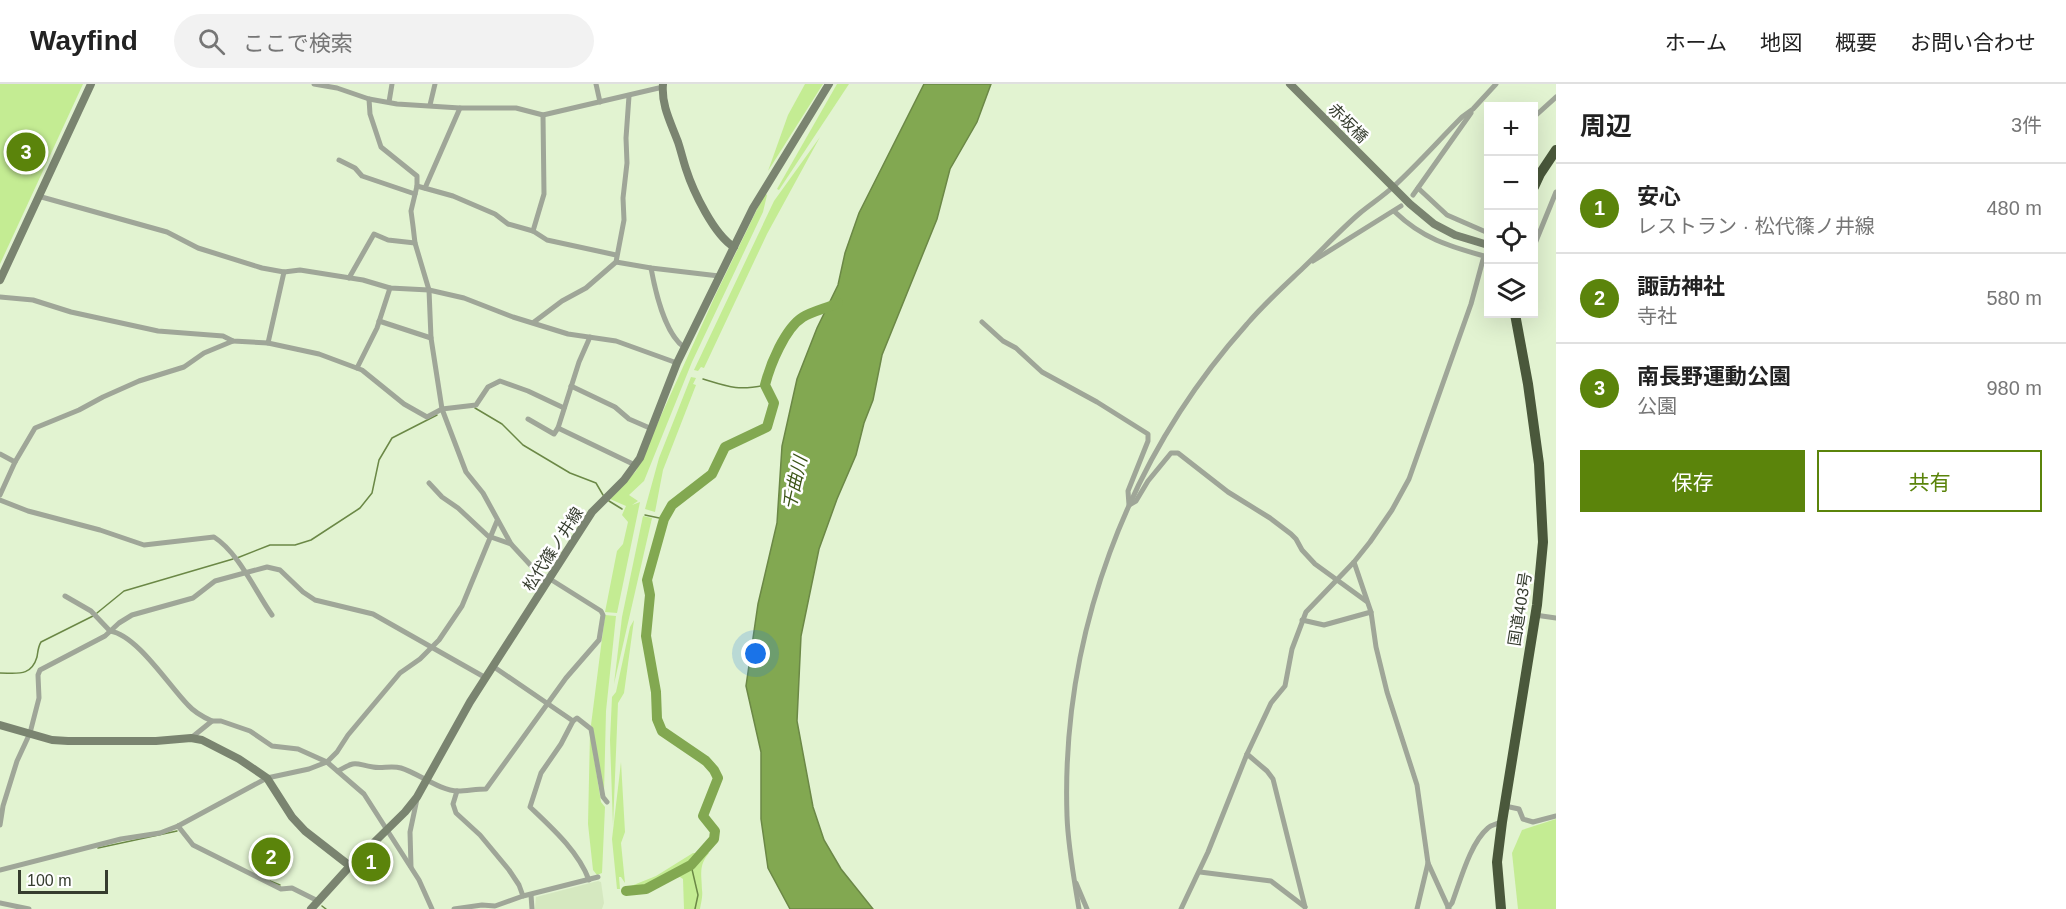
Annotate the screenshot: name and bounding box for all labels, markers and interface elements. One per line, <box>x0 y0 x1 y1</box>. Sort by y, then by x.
search box <box>174 14 594 68</box>
text: Wayfind <box>30 25 138 56</box>
icon: search <box>195 25 228 58</box>
text: ここで検索 <box>243 31 353 56</box>
text: ホーム <box>1665 31 1727 54</box>
text: 地図 <box>1760 31 1802 54</box>
text: 概要 <box>1835 31 1877 54</box>
text: お問い合わせ <box>1910 31 2036 54</box>
street label: 赤坂橋 <box>1325 100 1371 146</box>
map controls <box>1484 102 1538 318</box>
button: + <box>1484 102 1538 156</box>
text: 周辺 <box>1580 111 1632 141</box>
text: 3件 <box>2011 114 2042 136</box>
pin: 3 <box>6 130 46 174</box>
button: − <box>1484 156 1538 210</box>
text: 安心 <box>1637 184 1681 209</box>
text: 1 <box>1594 197 1605 219</box>
text: 480 m <box>1986 197 2042 219</box>
button: locate <box>1484 210 1538 264</box>
text: レストラン · 松代篠ノ井線 <box>1637 215 1875 237</box>
button: layers <box>1484 264 1538 318</box>
text: 諏訪神社 <box>1637 274 1725 299</box>
text: 2 <box>1594 287 1605 309</box>
text: 580 m <box>1986 287 2042 309</box>
text: 寺社 <box>1637 305 1677 327</box>
text: 南長野運動公園 <box>1637 364 1791 389</box>
text: 3 <box>1594 377 1605 399</box>
text: 980 m <box>1986 377 2042 399</box>
text: 公園 <box>1637 395 1677 417</box>
button: 保存 <box>1580 450 1805 512</box>
button: 共有 <box>1817 450 2042 512</box>
water label: 千曲川 <box>779 452 811 512</box>
street label: 松代篠ノ井線 <box>520 504 586 594</box>
street label: 国道403号 <box>1506 571 1534 647</box>
your location <box>741 639 770 668</box>
pin: 2 <box>252 834 290 880</box>
pin: 1 <box>352 840 391 884</box>
scale bar <box>18 867 108 894</box>
text: 100 m <box>27 872 71 889</box>

